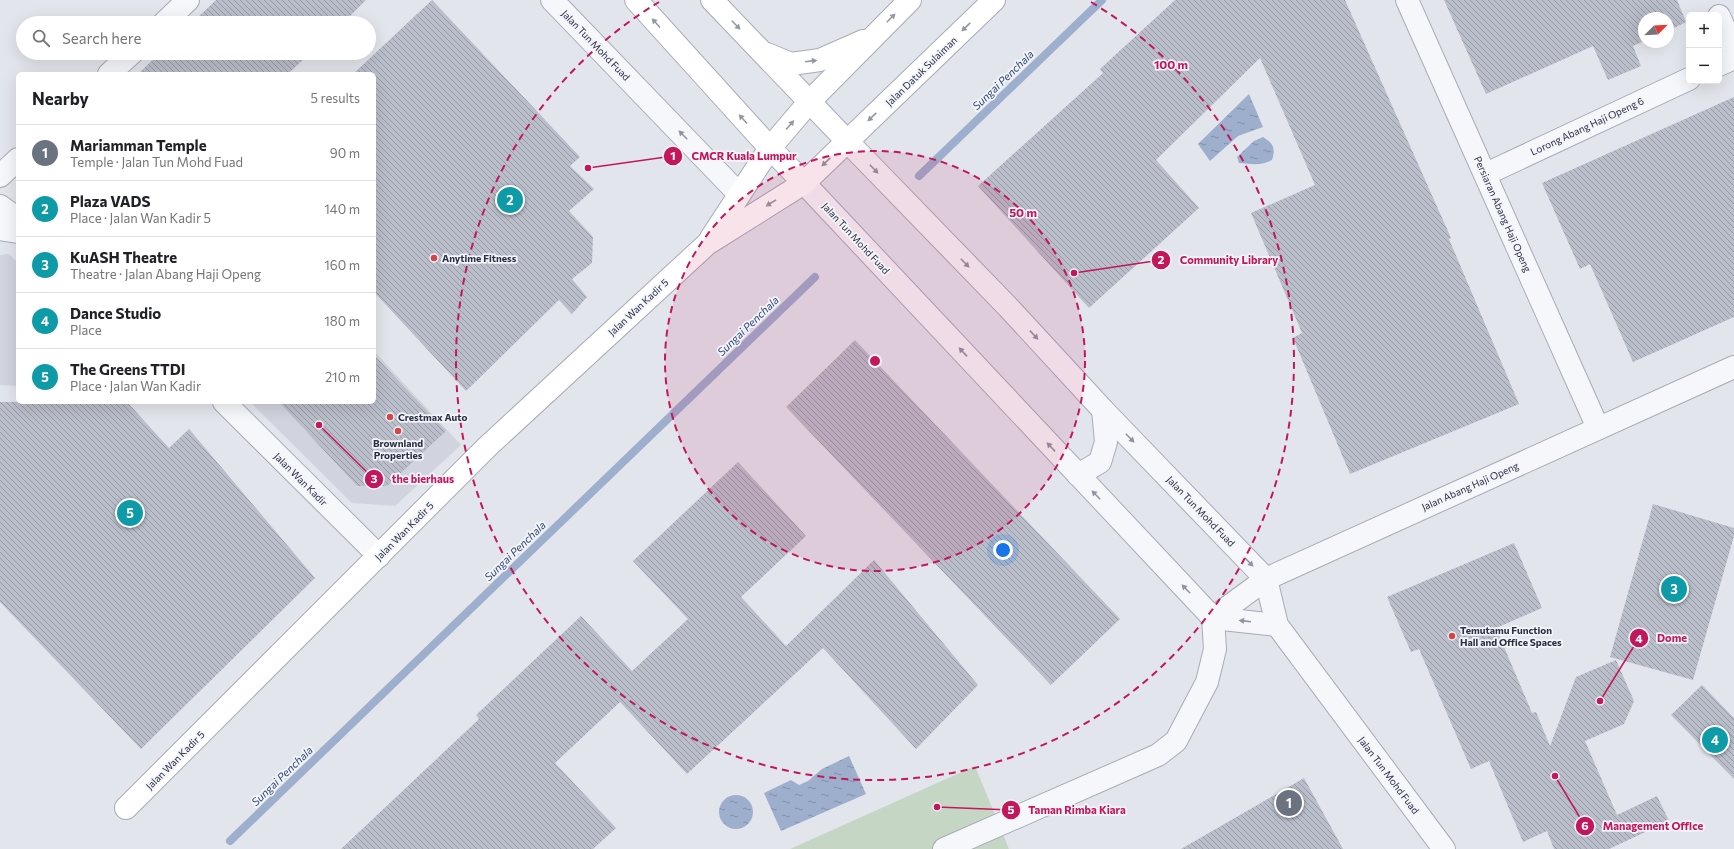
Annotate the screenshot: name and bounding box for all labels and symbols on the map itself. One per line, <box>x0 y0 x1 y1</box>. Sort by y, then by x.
street label: Jalan Tun Mohd Fuad <box>559 7 633 83</box>
north arrow <box>1638 12 1674 48</box>
one-way arrow <box>886 14 896 23</box>
one-way arrow <box>652 18 661 27</box>
one-way arrow <box>731 20 741 30</box>
one-way arrow <box>961 22 971 32</box>
street label: Jalan Datuk Sulaiman <box>883 34 959 108</box>
water label: Sungai Penchala <box>969 47 1036 112</box>
text: 100 m <box>1154 57 1188 71</box>
one-way arrow <box>805 58 817 64</box>
street label: Lorong Abang Haji Openg 6 <box>1528 94 1646 158</box>
one-way arrow <box>867 112 877 122</box>
one-way arrow <box>739 114 748 124</box>
one-way arrow <box>785 119 794 130</box>
one-way arrow <box>678 130 687 140</box>
callout: CMCR Kuala Lumpur <box>663 144 805 167</box>
text: 1 <box>670 148 676 162</box>
text: CMCR Kuala Lumpur <box>691 149 797 162</box>
street label: Persiaran Abang Haji Openg <box>1472 154 1534 274</box>
one-way arrow <box>821 157 831 167</box>
one-way arrow <box>870 164 879 174</box>
pin: 2 <box>497 185 523 215</box>
one-way arrow <box>765 200 777 207</box>
street label: Jalan Tun Mohd Fuad <box>820 200 892 276</box>
text: 50 m <box>1009 205 1037 219</box>
callout: Community Library <box>1151 248 1286 271</box>
place label: Anytime Fitness <box>442 252 517 264</box>
text: 2 <box>1158 252 1165 266</box>
marker: Anytime Fitness <box>429 253 439 263</box>
text: Community Library <box>1180 253 1278 266</box>
one-way arrow <box>960 258 970 268</box>
street label: Jalan Wan Kadir 5 <box>605 276 671 338</box>
water label: Sungai Penchala <box>714 293 781 358</box>
one-way arrow <box>1030 330 1039 340</box>
one-way arrow <box>958 347 967 357</box>
centre of rings <box>868 354 882 368</box>
place label: Crestmax Auto <box>398 411 467 423</box>
marker: Crestmax Auto <box>385 412 395 422</box>
marker: Brownland Properties <box>393 426 403 436</box>
one-way arrow <box>1125 433 1135 443</box>
place label: Brownland Properties <box>373 437 423 461</box>
one-way arrow <box>1047 442 1056 452</box>
street label: Jalan Wan Kadir <box>272 450 330 508</box>
street label: Jalan Abang Haji Openg <box>1420 459 1521 513</box>
callout: the bierhaus <box>364 467 463 490</box>
text: 3 <box>371 471 378 485</box>
text: the bierhaus <box>392 472 454 485</box>
street label: Jalan Tun Mohd Fuad <box>1164 473 1238 549</box>
one-way arrow <box>1092 490 1101 500</box>
pin: 5 <box>117 498 143 528</box>
street label: Jalan Wan Kadir 5 <box>372 499 436 563</box>
water label: Sungai Penchala <box>481 518 548 583</box>
your location <box>993 540 1013 560</box>
one-way arrow <box>1245 557 1254 567</box>
pin: 3 <box>1661 574 1687 604</box>
one-way arrow <box>1181 584 1191 594</box>
one-way arrow <box>1239 618 1251 624</box>
place label: Temutamu Function Hall and Office Spaces <box>1460 624 1562 648</box>
callout: Dome <box>1629 627 1695 650</box>
marker: Temutamu Function Hall and Office Spaces <box>1447 631 1457 641</box>
text: 4 <box>1635 631 1643 645</box>
text: Dome <box>1657 631 1687 644</box>
pin: 4 <box>1702 725 1728 755</box>
street label: Jalan Wan Kadir 5 <box>143 728 207 792</box>
street label: Jalan Tun Mohd Fuad <box>1356 734 1422 816</box>
water label: Sungai Penchala <box>248 743 315 808</box>
pin: 1 <box>1276 788 1302 818</box>
callout: Taman Rimba Kiara <box>1001 799 1134 822</box>
text: 5 <box>1008 802 1015 816</box>
text: Taman Rimba Kiara <box>1028 803 1126 816</box>
callout: Management Office <box>1575 814 1712 837</box>
text: 6 <box>1581 818 1589 832</box>
text: Management Office <box>1603 819 1703 832</box>

